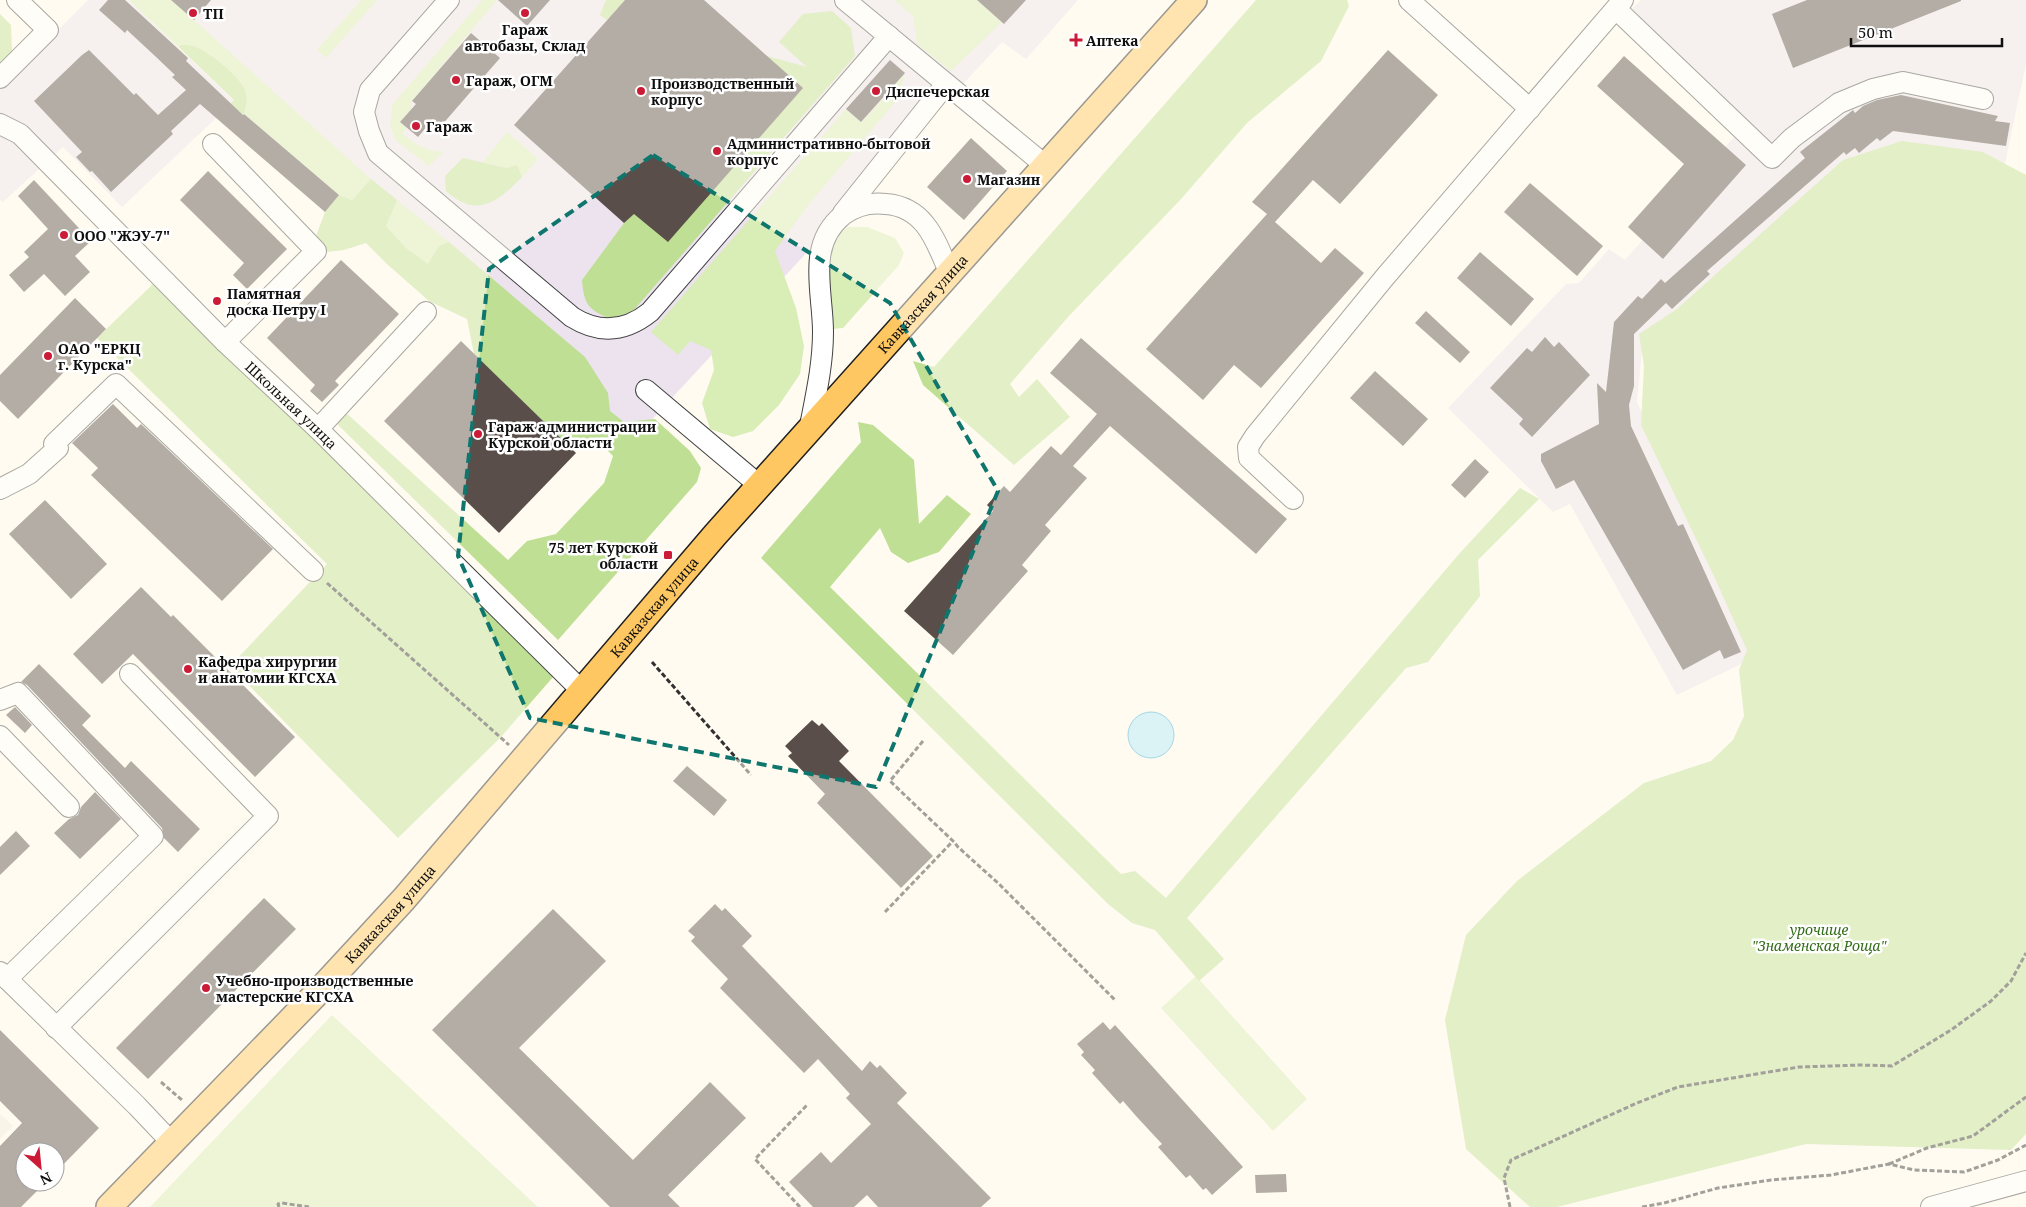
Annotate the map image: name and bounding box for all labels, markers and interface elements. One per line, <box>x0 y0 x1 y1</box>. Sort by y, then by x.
place label: ТП <box>203 4 224 23</box>
marker: ТП <box>187 7 199 19</box>
marker: Гараж автобазы, Склад <box>519 7 531 19</box>
scale bar <box>1851 15 2002 47</box>
place label: Гараж автобазы, Склад <box>465 20 586 55</box>
text: 50 m <box>1858 22 1893 42</box>
place label: Аптека <box>1086 31 1138 50</box>
marker: Аптека <box>1070 34 1082 46</box>
place label: Гараж, ОГМ <box>466 71 553 90</box>
marker: Гараж, ОГМ <box>450 74 462 86</box>
place label: Производственный корпус <box>651 74 795 109</box>
place label: Диспечерская <box>886 82 990 101</box>
marker: Производственный корпус <box>635 85 647 97</box>
marker: Диспечерская <box>870 85 882 97</box>
place label: Гараж <box>426 117 473 136</box>
marker: Гараж <box>410 120 422 132</box>
place label: Административно-бытовой корпус <box>727 134 931 169</box>
marker: Административно-бытовой корпус <box>711 145 723 157</box>
place label: Магазин <box>977 170 1041 189</box>
marker: Магазин <box>961 173 973 185</box>
place label: ООО "ЖЭУ-7" <box>74 226 170 245</box>
marker: ООО "ЖЭУ-7" <box>58 229 70 241</box>
street label: Кавказская улица <box>873 250 972 357</box>
place label: Памятная доска Петру I <box>227 284 326 319</box>
marker: Памятная доска Петру I <box>211 295 223 307</box>
place label: ОАО "ЕРКЦ г. Курска" <box>58 339 140 374</box>
marker: ОАО "ЕРКЦ г. Курска" <box>42 350 54 362</box>
street label: Школьная улица <box>242 357 342 453</box>
place label: Гараж администрации Курской области <box>488 417 657 452</box>
marker: Гараж администрации Курской области <box>472 428 484 440</box>
place label: 75 лет Курской области <box>549 538 658 573</box>
marker: 75 лет Курской области <box>662 549 674 561</box>
street label: Кавказская улица <box>605 552 702 661</box>
place label: Кафедра хирургии и анатомии КГСХА <box>198 652 337 687</box>
marker: Кафедра хирургии и анатомии КГСХА <box>182 663 194 675</box>
street label: Кавказская улица <box>340 860 439 967</box>
park label: урочище "Знаменская Роща" <box>1752 920 1888 955</box>
place label: Учебно-производственные мастерские КГСХА <box>216 971 413 1006</box>
marker: Учебно-производственные мастерские КГСХА <box>200 982 212 994</box>
north arrow <box>15 1142 65 1192</box>
text: N <box>37 1168 55 1190</box>

